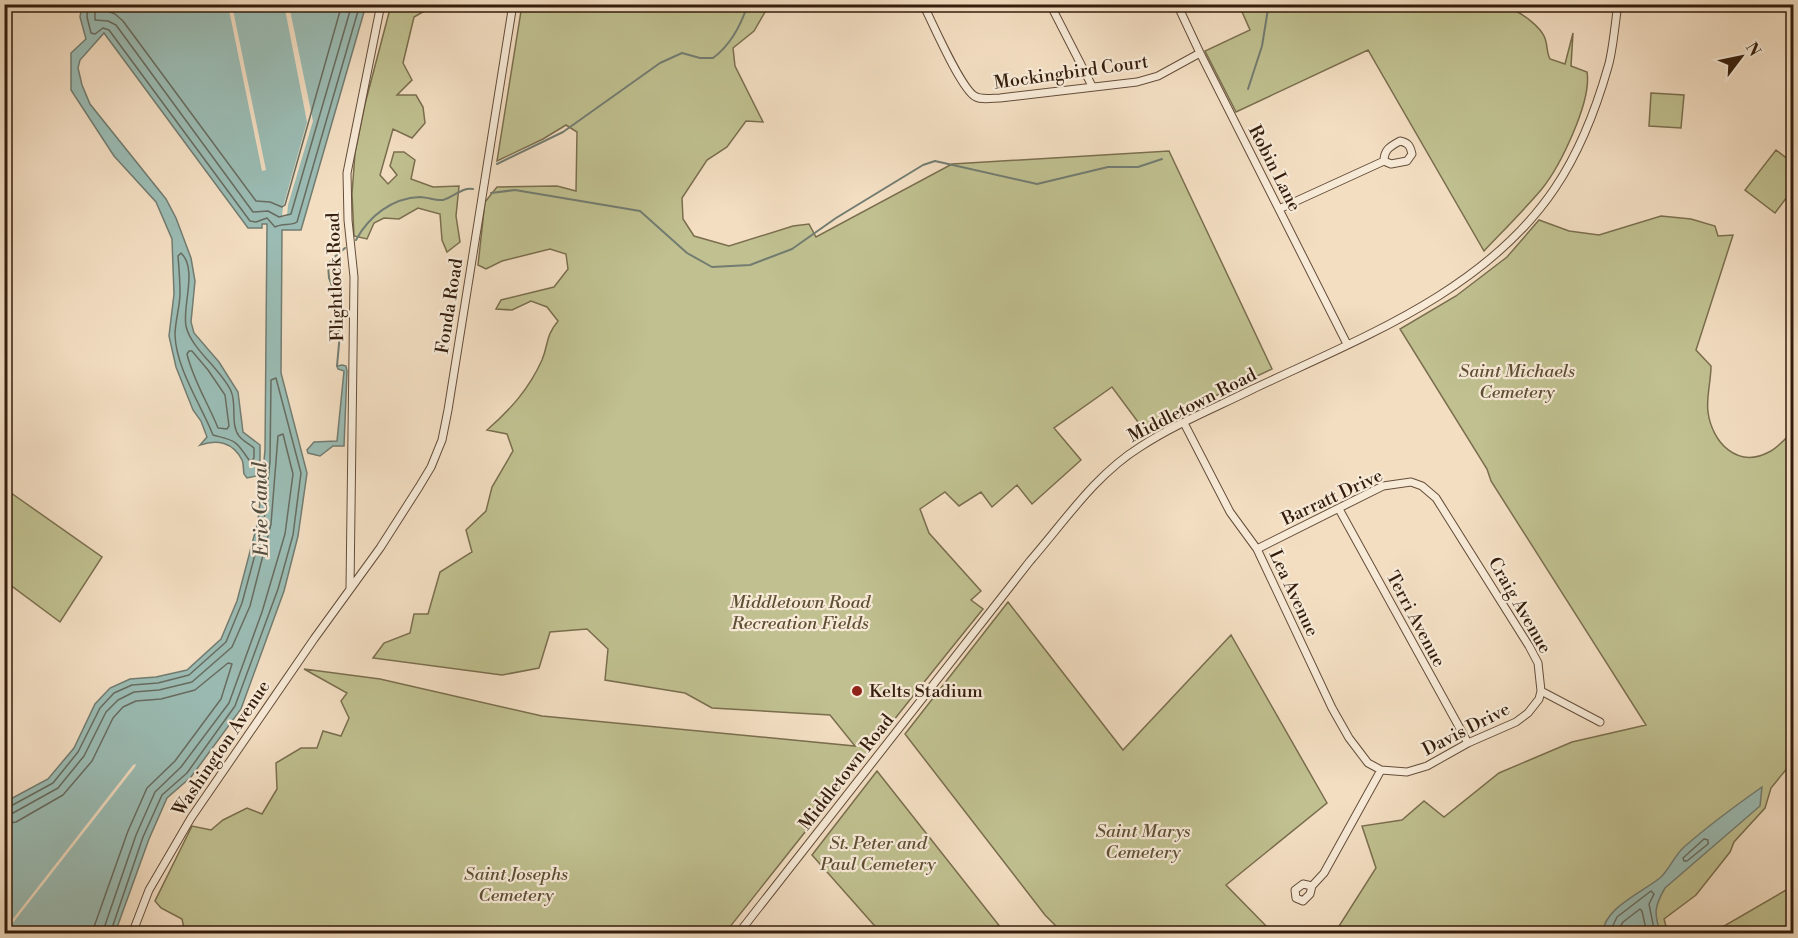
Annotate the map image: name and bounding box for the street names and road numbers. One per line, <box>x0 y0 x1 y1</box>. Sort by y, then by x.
street label: Mockingbird Court <box>992 50 1150 95</box>
street label: Robin Lane <box>1243 121 1306 215</box>
street label: Flightlock Road <box>322 211 349 342</box>
street label: Fonda Road <box>431 256 468 355</box>
street label: Middletown Road <box>1124 363 1261 448</box>
street label: Barratt Drive <box>1277 464 1386 531</box>
street label: Lea Avenue <box>1263 546 1324 640</box>
street label: Craig Avenue <box>1483 553 1556 658</box>
street label: Terri Avenue <box>1381 567 1450 671</box>
street label: Washington Avenue <box>167 676 275 821</box>
street label: Davis Drive <box>1419 698 1514 761</box>
street label: Middletown Road <box>794 709 899 835</box>

